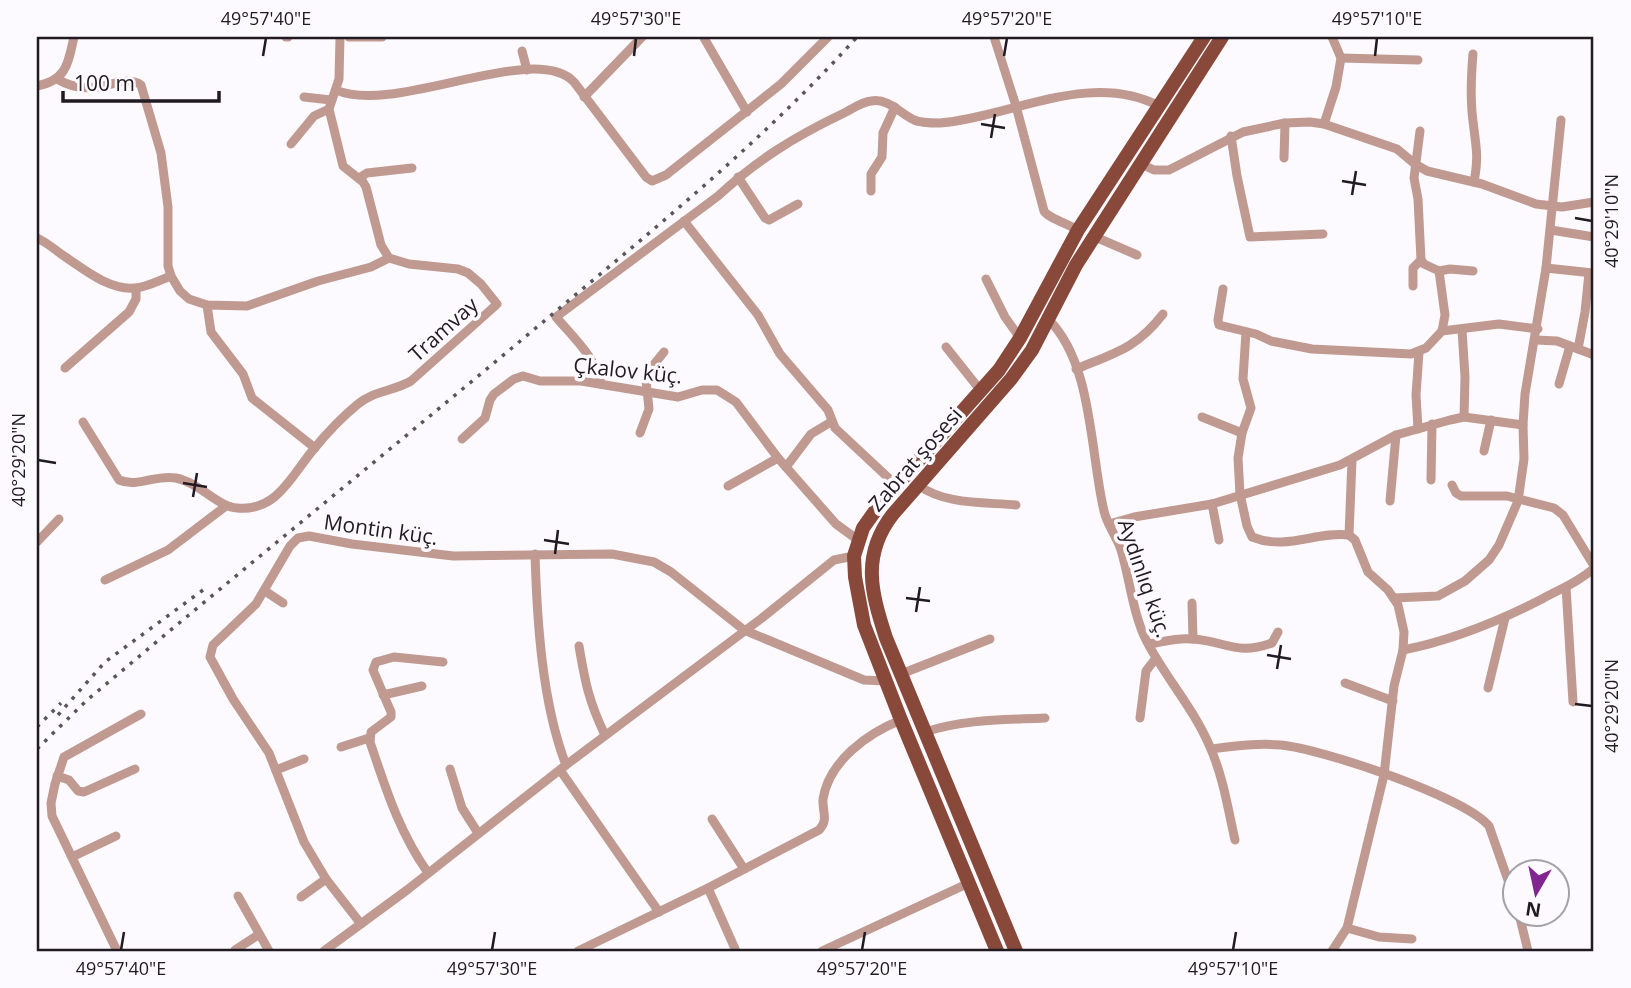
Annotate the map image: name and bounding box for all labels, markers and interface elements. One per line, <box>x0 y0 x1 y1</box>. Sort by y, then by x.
text: 49°57'40"E <box>221 6 311 30</box>
text: 49°57'30"E <box>591 6 681 30</box>
text: 49°57'20"E <box>962 6 1052 30</box>
text: 49°57'10"E <box>1332 6 1422 30</box>
scale bar <box>63 60 219 104</box>
text: 100 m <box>74 69 135 97</box>
text: 40°29'10"N <box>1599 174 1623 268</box>
street label: Tramvay <box>402 290 484 367</box>
street label: Çkalov küç. <box>572 350 684 390</box>
street label: Zabrat şosesi <box>862 401 968 517</box>
text: 40°29'20"N <box>6 413 30 507</box>
street label: Montin küç. <box>322 507 440 551</box>
street label: Aydınlıq küç. <box>1112 515 1178 641</box>
text: 40°29'20"N <box>1599 659 1623 753</box>
north arrow <box>1502 858 1572 928</box>
text: N <box>1524 896 1543 924</box>
text: 49°57'40"E <box>76 956 166 980</box>
text: 49°57'30"E <box>447 956 537 980</box>
text: 49°57'20"E <box>817 956 907 980</box>
text: 49°57'10"E <box>1188 956 1278 980</box>

